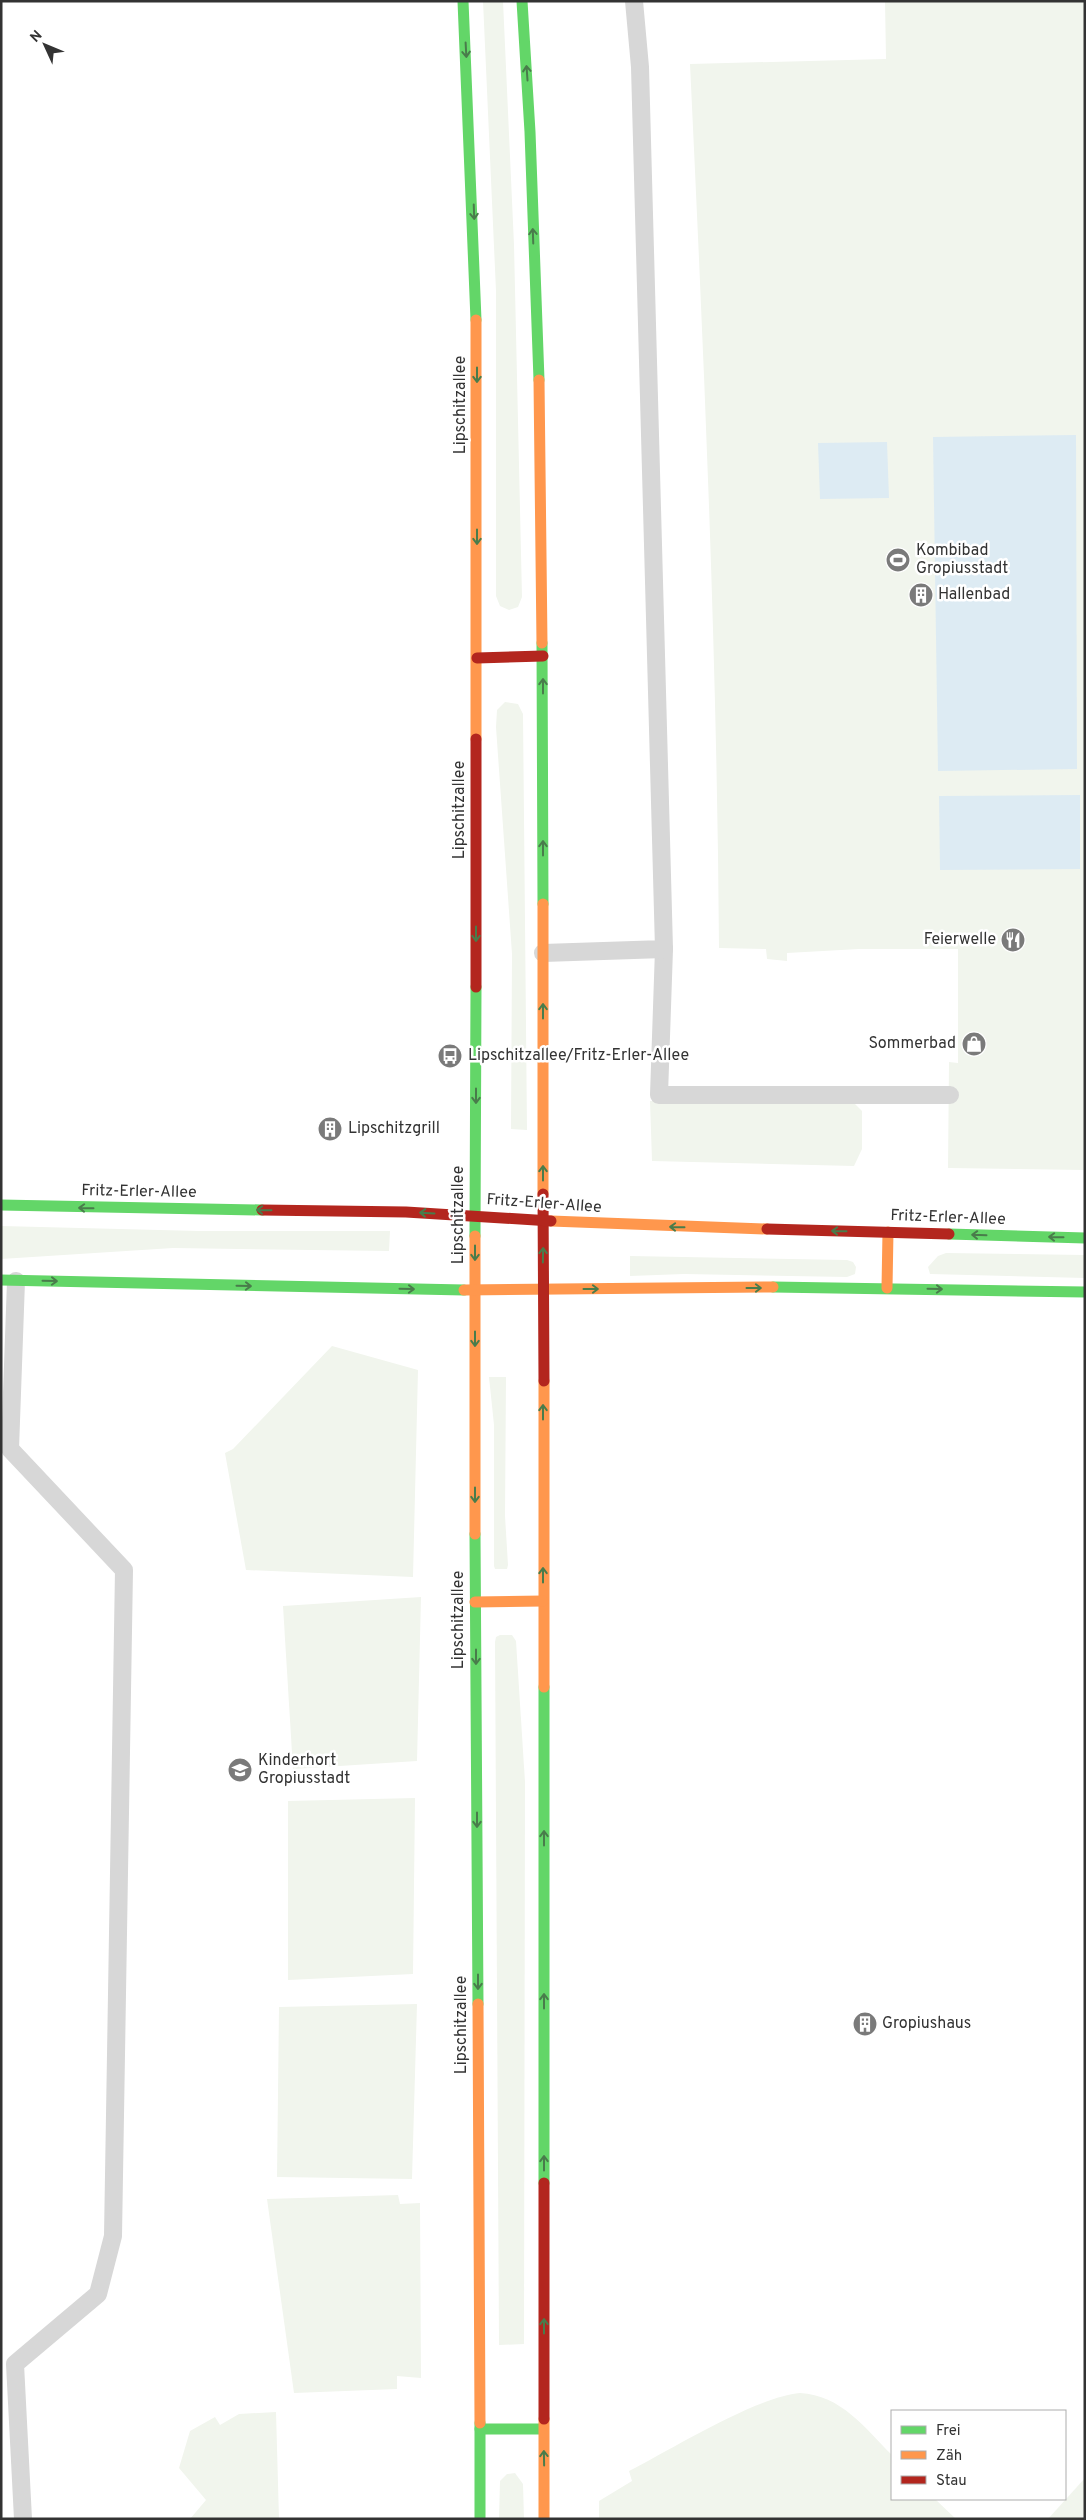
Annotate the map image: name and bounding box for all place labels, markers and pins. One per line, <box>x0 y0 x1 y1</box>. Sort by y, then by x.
place label: Kombibad Gropiusstadt <box>916 541 1008 579</box>
sports icon: Kombibad Gropiusstadt <box>885 547 911 573</box>
building icon: Hallenbad <box>908 582 934 608</box>
place label: Hallenbad <box>938 585 1010 605</box>
restaurant icon: Feierwelle <box>1000 927 1026 953</box>
place label: Feierwelle <box>924 930 996 950</box>
shop icon: Sommerbad <box>961 1031 987 1057</box>
place label: Sommerbad <box>869 1034 956 1054</box>
bus stop icon: Lipschitzallee/Fritz-Erler-Allee <box>437 1043 463 1069</box>
place label: Lipschitzallee/Fritz-Erler-Allee <box>468 1046 689 1066</box>
building icon: Lipschitzgrill <box>317 1116 343 1142</box>
place label: Lipschitzgrill <box>348 1119 440 1139</box>
place label: Kinderhort Gropiusstadt <box>258 1751 350 1789</box>
school or university icon: Kinderhort Gropiusstadt <box>227 1757 253 1783</box>
building icon: Gropiushaus <box>852 2011 878 2037</box>
place label: Gropiushaus <box>882 2014 971 2034</box>

